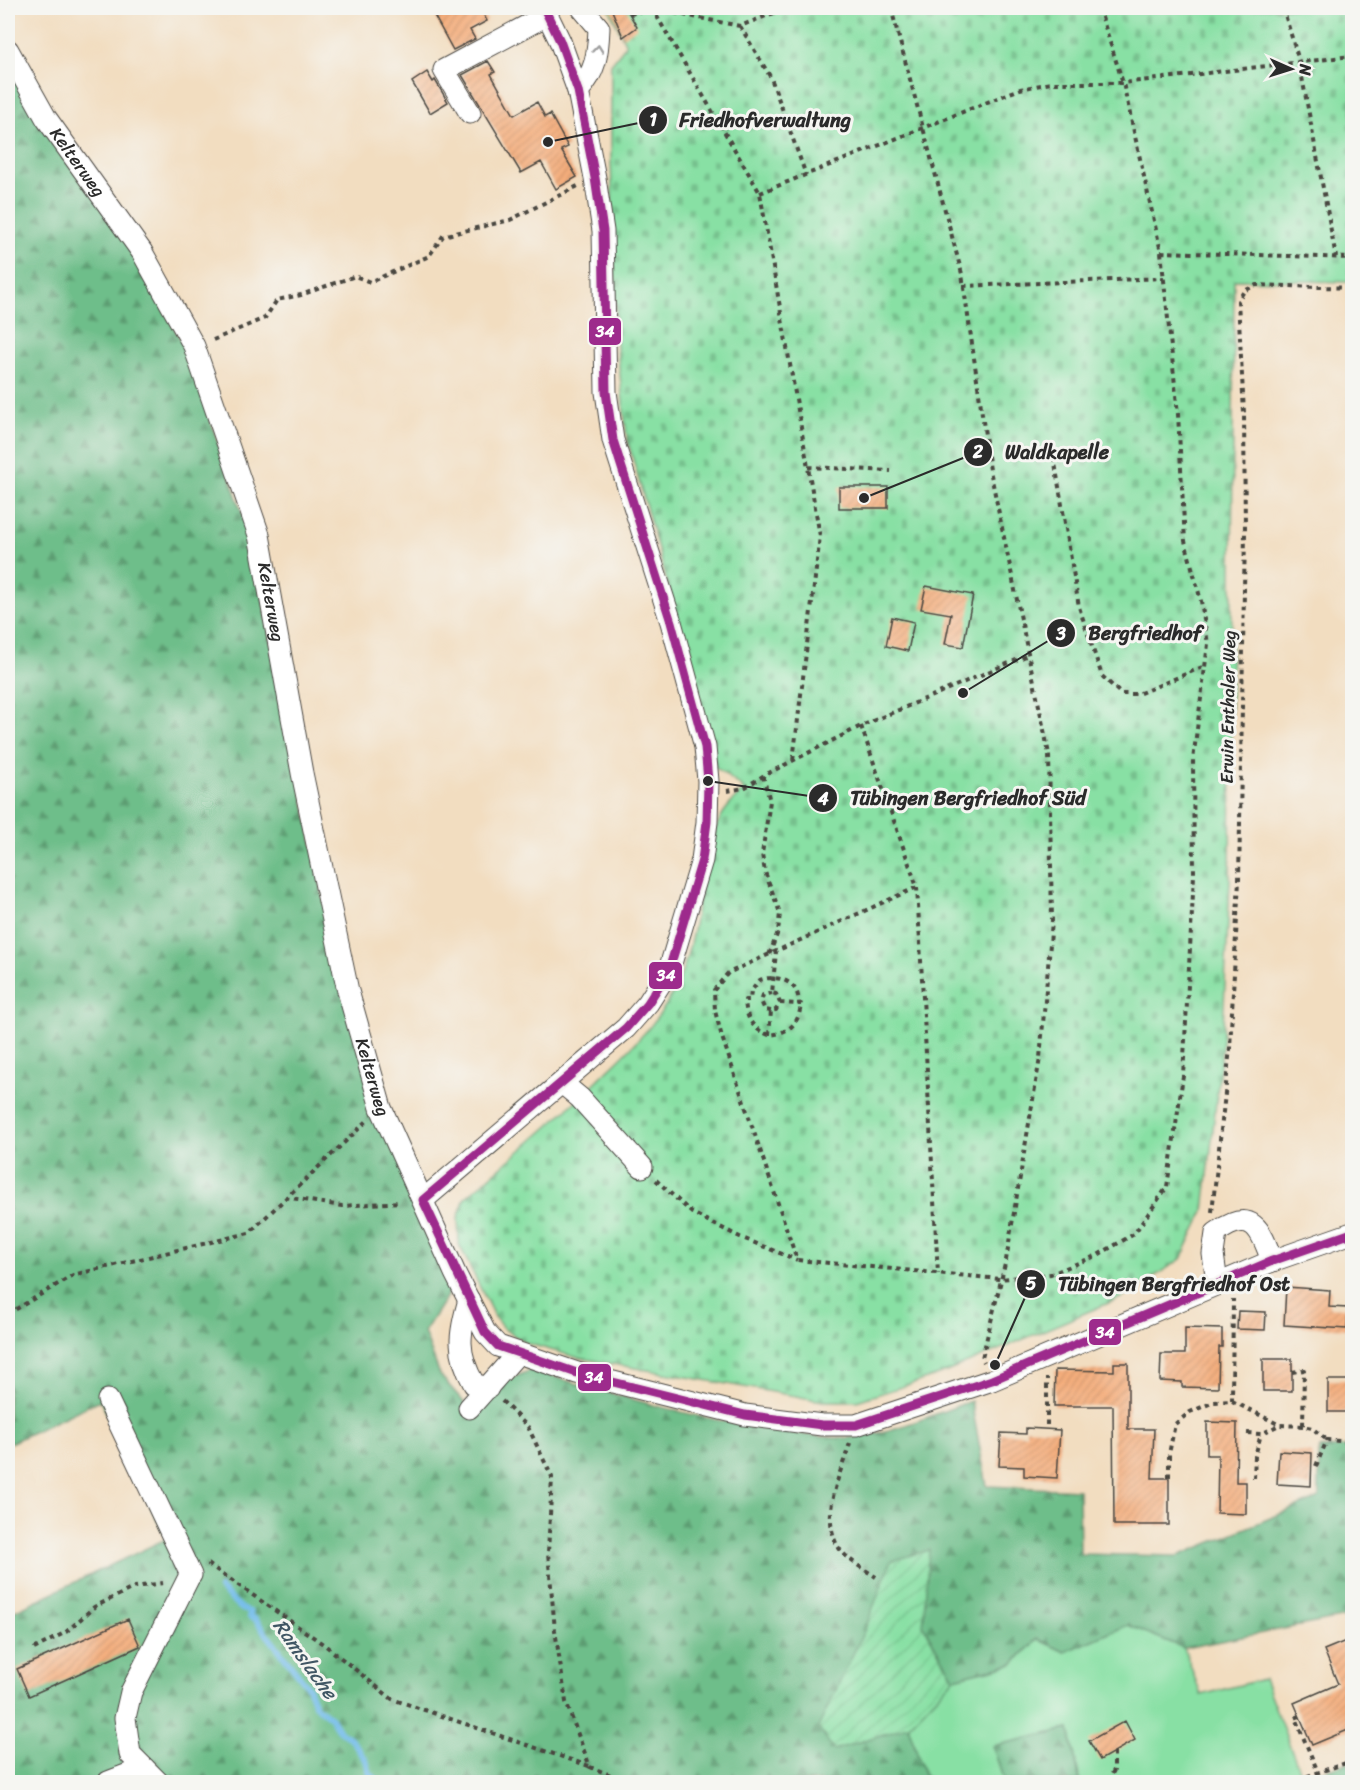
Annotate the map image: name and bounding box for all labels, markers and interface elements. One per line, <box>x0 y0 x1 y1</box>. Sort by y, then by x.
north arrow <box>1261 39 1321 99</box>
one-way arrow <box>591 44 603 54</box>
text: N <box>1291 62 1320 77</box>
callout: Friedhofverwaltung <box>638 101 863 139</box>
text: Friedhofverwaltung <box>678 103 851 138</box>
text: 1 <box>649 104 657 136</box>
street label: Kelterweg <box>41 120 114 204</box>
line badge: 34 <box>588 317 622 346</box>
text: 34 <box>595 317 614 346</box>
callout: Waldkapelle <box>963 433 1121 471</box>
text: Waldkapelle <box>1005 435 1110 470</box>
text: 2 <box>972 436 984 468</box>
street label: Kelterweg <box>248 560 294 644</box>
callout: Bergfriedhof <box>1046 614 1214 652</box>
text: Bergfriedhof <box>1088 616 1205 651</box>
text: 3 <box>1055 618 1066 650</box>
street label: Erwin Enthaler Weg <box>1211 630 1245 784</box>
callout: Tübingen Bergfriedhof Süd <box>808 779 1098 817</box>
text: Tübingen Bergfriedhof Süd <box>850 781 1088 816</box>
text: 4 <box>816 783 829 815</box>
line badge: 34 <box>648 961 683 990</box>
text: 34 <box>656 961 675 990</box>
street label: Kelterweg <box>346 1034 399 1122</box>
callout: Tübingen Bergfriedhof Ost <box>1016 1265 1303 1303</box>
text: Tübingen Bergfriedhof Ost <box>1058 1267 1290 1302</box>
text: 5 <box>1026 1268 1037 1300</box>
line badge: 34 <box>1088 1318 1122 1346</box>
text: 34 <box>1095 1318 1114 1347</box>
line badge: 34 <box>577 1363 612 1392</box>
text: 34 <box>584 1363 603 1392</box>
water label: Ramslache <box>264 1611 348 1709</box>

